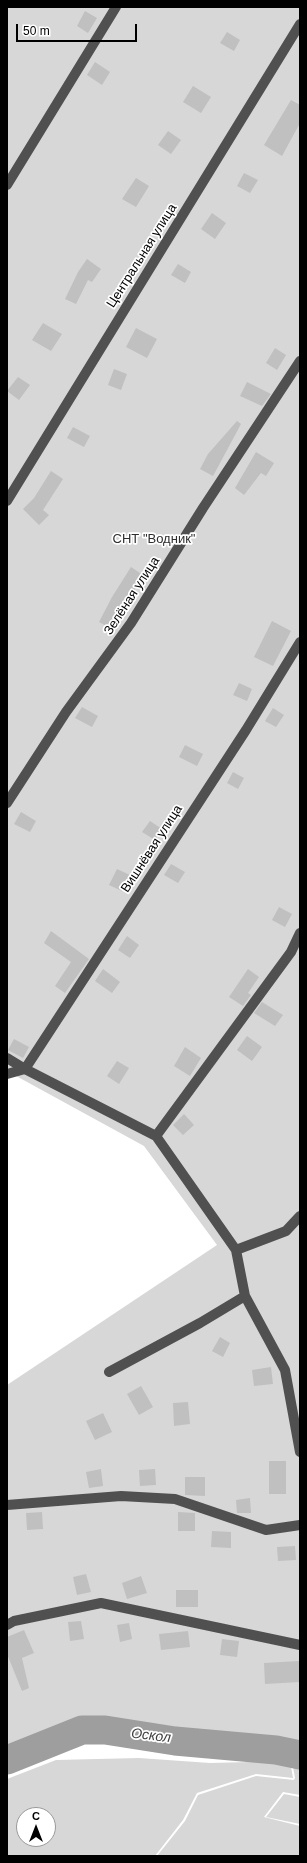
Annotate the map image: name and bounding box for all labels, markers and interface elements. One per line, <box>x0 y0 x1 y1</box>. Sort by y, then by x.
scale bar <box>18 16 139 42</box>
text: 50 m <box>23 24 50 38</box>
street label: Центральная улица <box>104 201 180 311</box>
park label: СНТ "Водник" <box>113 531 195 547</box>
street label: Зелёная улица <box>101 554 163 638</box>
street label: Вишнёвая улица <box>118 802 186 896</box>
water label: Оскол <box>130 1725 172 1747</box>
north arrow <box>16 1807 56 1847</box>
text: С <box>32 1810 40 1822</box>

